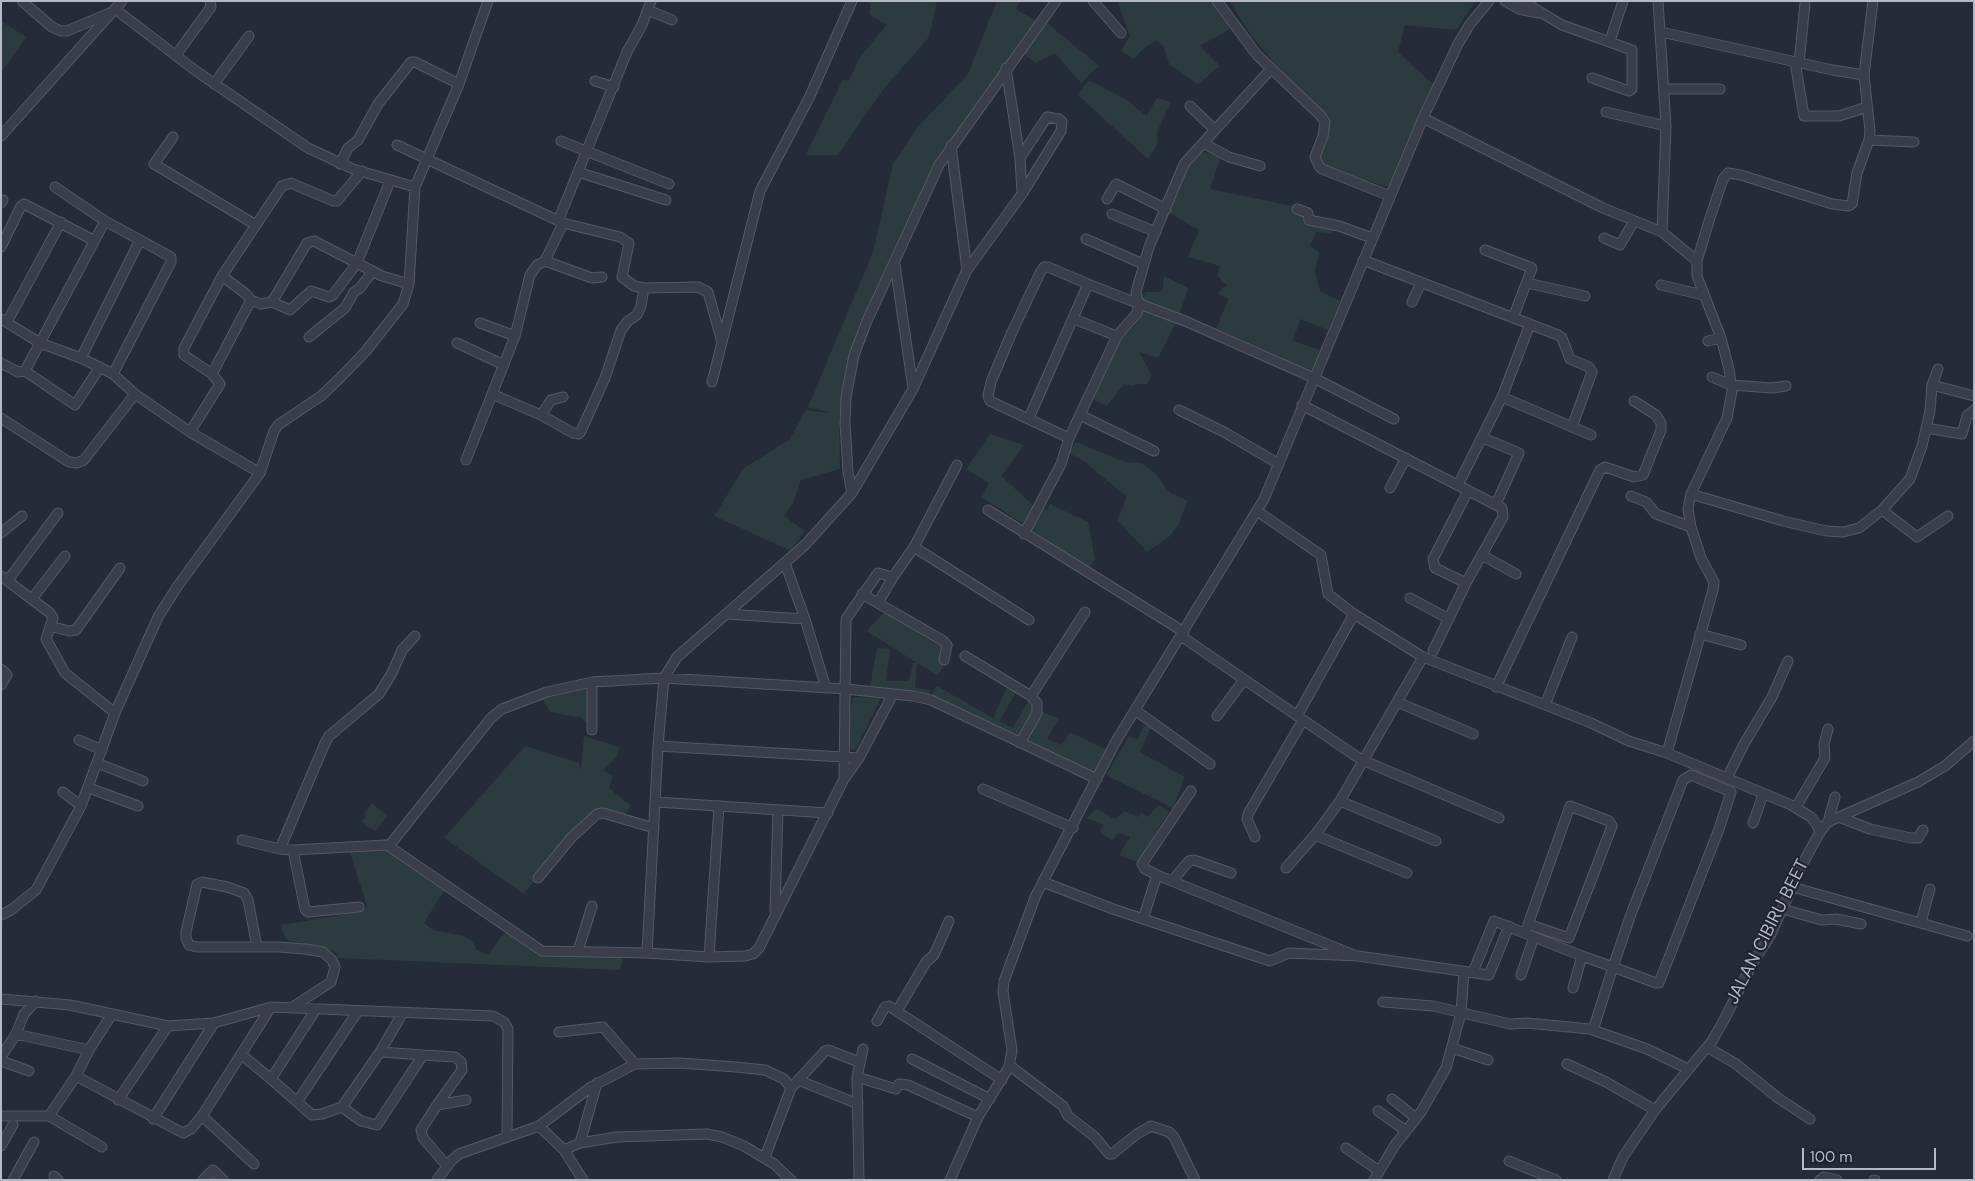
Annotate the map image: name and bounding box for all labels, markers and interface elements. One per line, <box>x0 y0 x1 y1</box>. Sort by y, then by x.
street label: JALAN CIBIRU BEET <box>1722 856 1814 1008</box>
scale bar <box>1805 1138 1939 1170</box>
text: 100 m <box>1810 1147 1853 1167</box>

